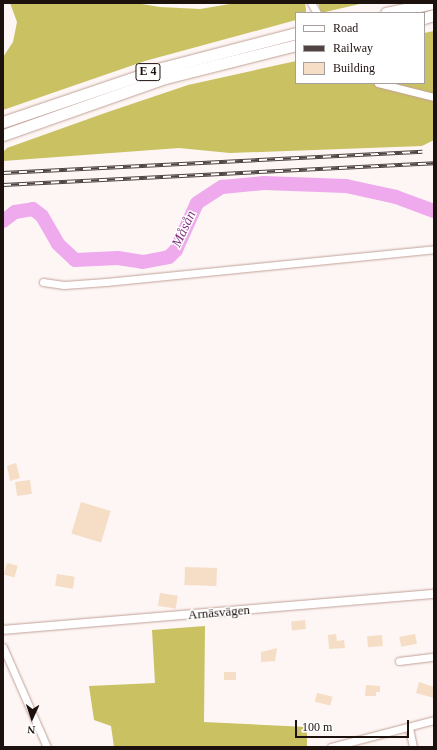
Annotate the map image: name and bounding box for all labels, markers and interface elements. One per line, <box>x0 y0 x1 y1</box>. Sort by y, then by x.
legend <box>295 12 425 84</box>
text: Road <box>333 21 358 35</box>
text: Railway <box>333 41 373 55</box>
text: Building <box>333 61 375 75</box>
road number: E 4 <box>135 62 161 82</box>
water label: Måsån <box>168 208 200 250</box>
street label: Arnäsvägen <box>187 603 251 623</box>
north arrow <box>12 698 52 738</box>
scale bar <box>297 712 411 738</box>
text: 100 m <box>302 720 332 734</box>
text: N <box>27 724 36 736</box>

